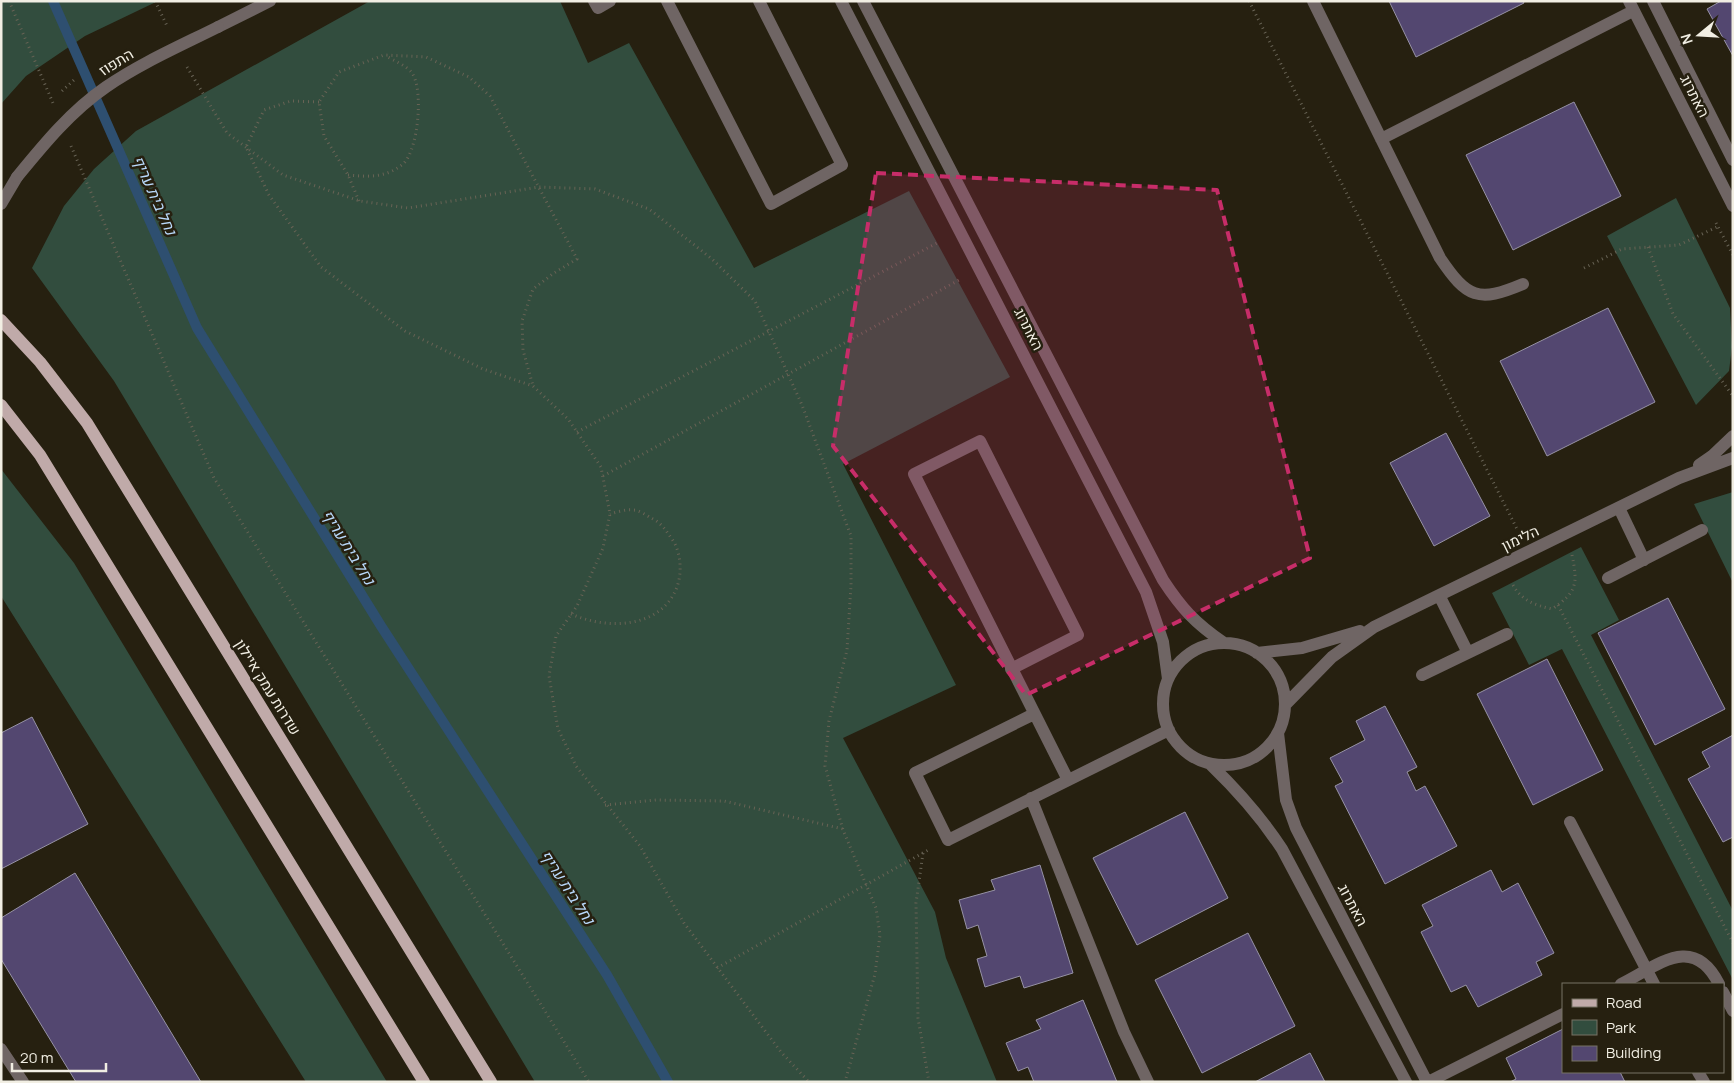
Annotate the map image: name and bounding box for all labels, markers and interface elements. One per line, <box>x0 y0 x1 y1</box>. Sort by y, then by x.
north arrow <box>1674 10 1724 60</box>
text: N <box>1676 31 1697 47</box>
street label: התפוז <box>95 43 137 81</box>
street label: האתרוג <box>1675 71 1715 121</box>
water label: נחל בית עריף <box>128 152 183 239</box>
street label: האתרוג <box>1009 304 1049 354</box>
water label: נחל בית עריף <box>317 505 381 590</box>
street label: הלימון <box>1498 520 1542 556</box>
street label: שדרות עמק איילון <box>230 635 306 739</box>
water label: נחל בית עריף <box>536 845 601 930</box>
street label: האתרוג <box>1333 880 1373 930</box>
legend <box>1562 983 1724 1073</box>
text: Road <box>1606 992 1642 1013</box>
text: Park <box>1606 1017 1636 1038</box>
scale bar <box>12 1040 106 1072</box>
text: Building <box>1606 1042 1661 1063</box>
text: 20 m <box>20 1047 53 1068</box>

